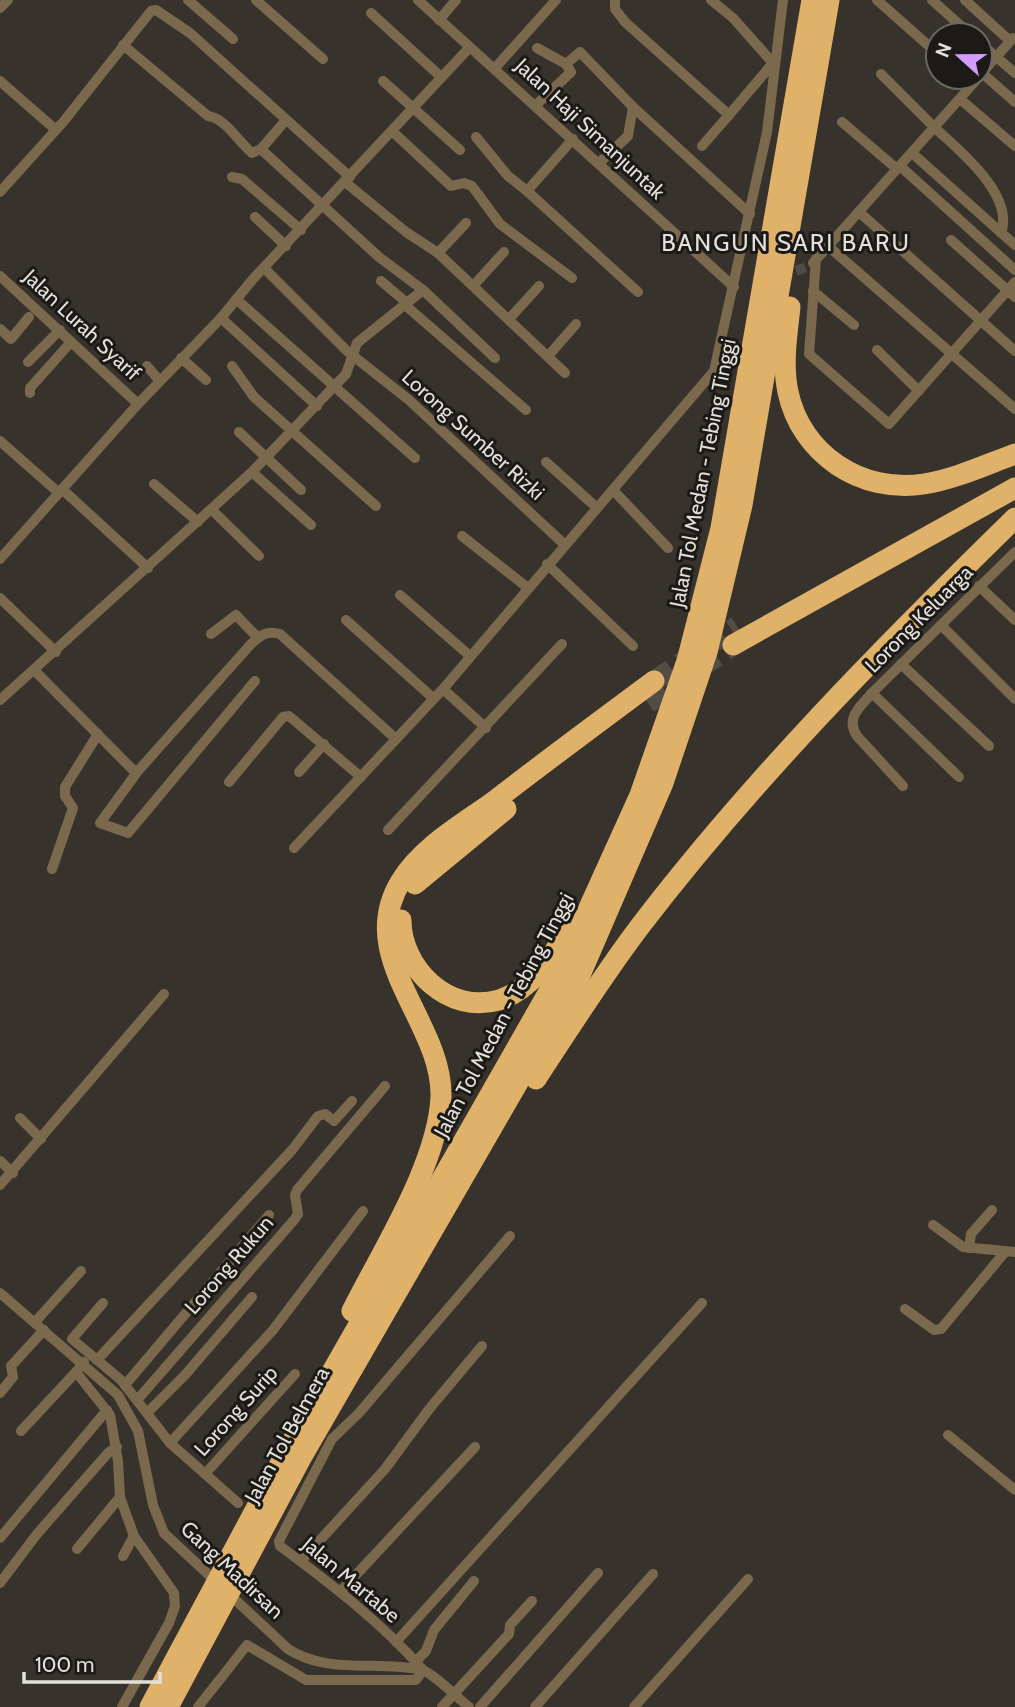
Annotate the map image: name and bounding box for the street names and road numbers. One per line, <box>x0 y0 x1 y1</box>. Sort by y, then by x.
street label: Jalan Haji Simanjuntak <box>509 52 671 206</box>
street label: Jalan Lurah Syarif <box>18 263 146 385</box>
street label: Jalan Tol Medan - Tebing Tinggi <box>664 336 741 610</box>
street label: Lorong Sumber Rizki <box>397 364 550 505</box>
street label: Lorong Keluarga <box>860 560 978 678</box>
street label: Jalan Tol Medan - Tebing Tinggi <box>428 888 579 1142</box>
street label: Lorong Rukun <box>179 1210 278 1319</box>
street label: Lorong Surip <box>189 1360 283 1461</box>
street label: Jalan Tol Belmera <box>238 1362 334 1508</box>
street label: Gang Madirsan <box>176 1516 289 1624</box>
street label: Jalan Martabe <box>297 1531 405 1628</box>

